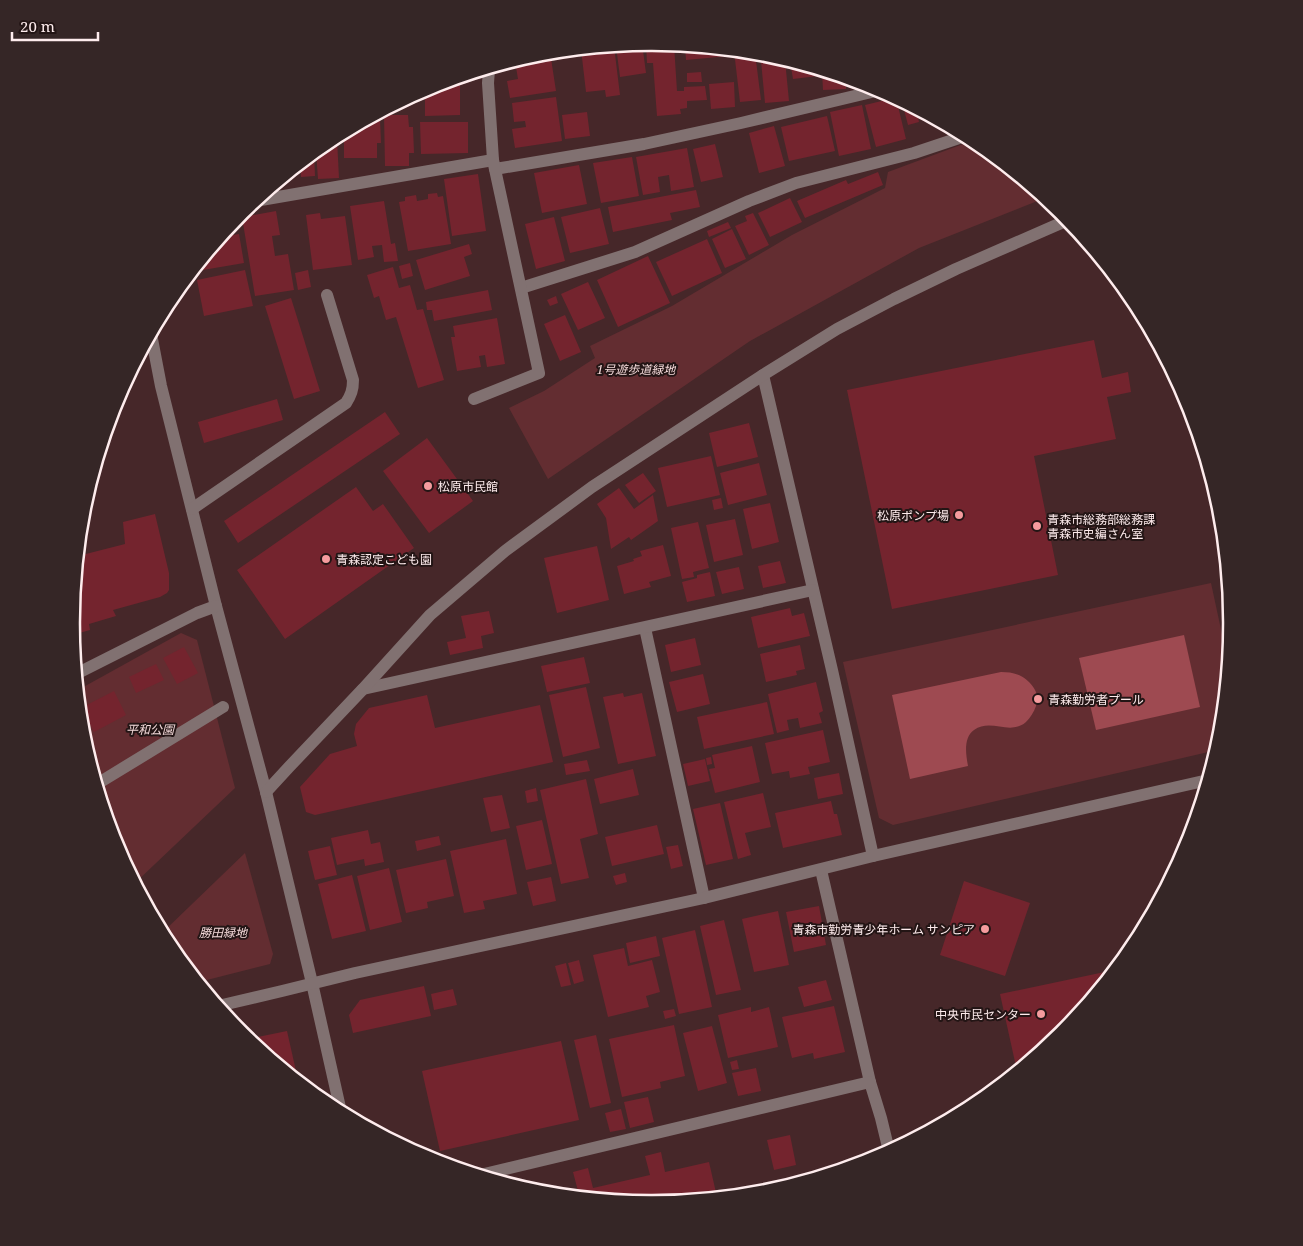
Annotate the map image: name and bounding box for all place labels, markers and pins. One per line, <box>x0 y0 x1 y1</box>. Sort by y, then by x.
place label: 松原市民館 <box>438 478 498 495</box>
marker: 松原市民館 <box>422 480 434 492</box>
place label: 松原ポンプ場 <box>877 507 949 524</box>
marker: 松原ポンプ場 <box>953 509 965 521</box>
place label: 青森市総務部総務課 青森市史編さん室 <box>1047 511 1155 542</box>
marker: 青森市総務部総務課 青森市史編さん室 <box>1031 520 1043 532</box>
place label: 青森認定こども園 <box>336 551 432 568</box>
marker: 青森認定こども園 <box>320 553 332 565</box>
place label: 青森勤労者プール <box>1048 691 1144 708</box>
marker: 青森勤労者プール <box>1032 693 1044 705</box>
place label: 青森市勤労青少年ホーム サンピア <box>792 921 975 938</box>
marker: 青森市勤労青少年ホーム サンピア <box>979 923 991 935</box>
place label: 中央市民センター <box>935 1006 1031 1023</box>
marker: 中央市民センター <box>1035 1008 1047 1020</box>

